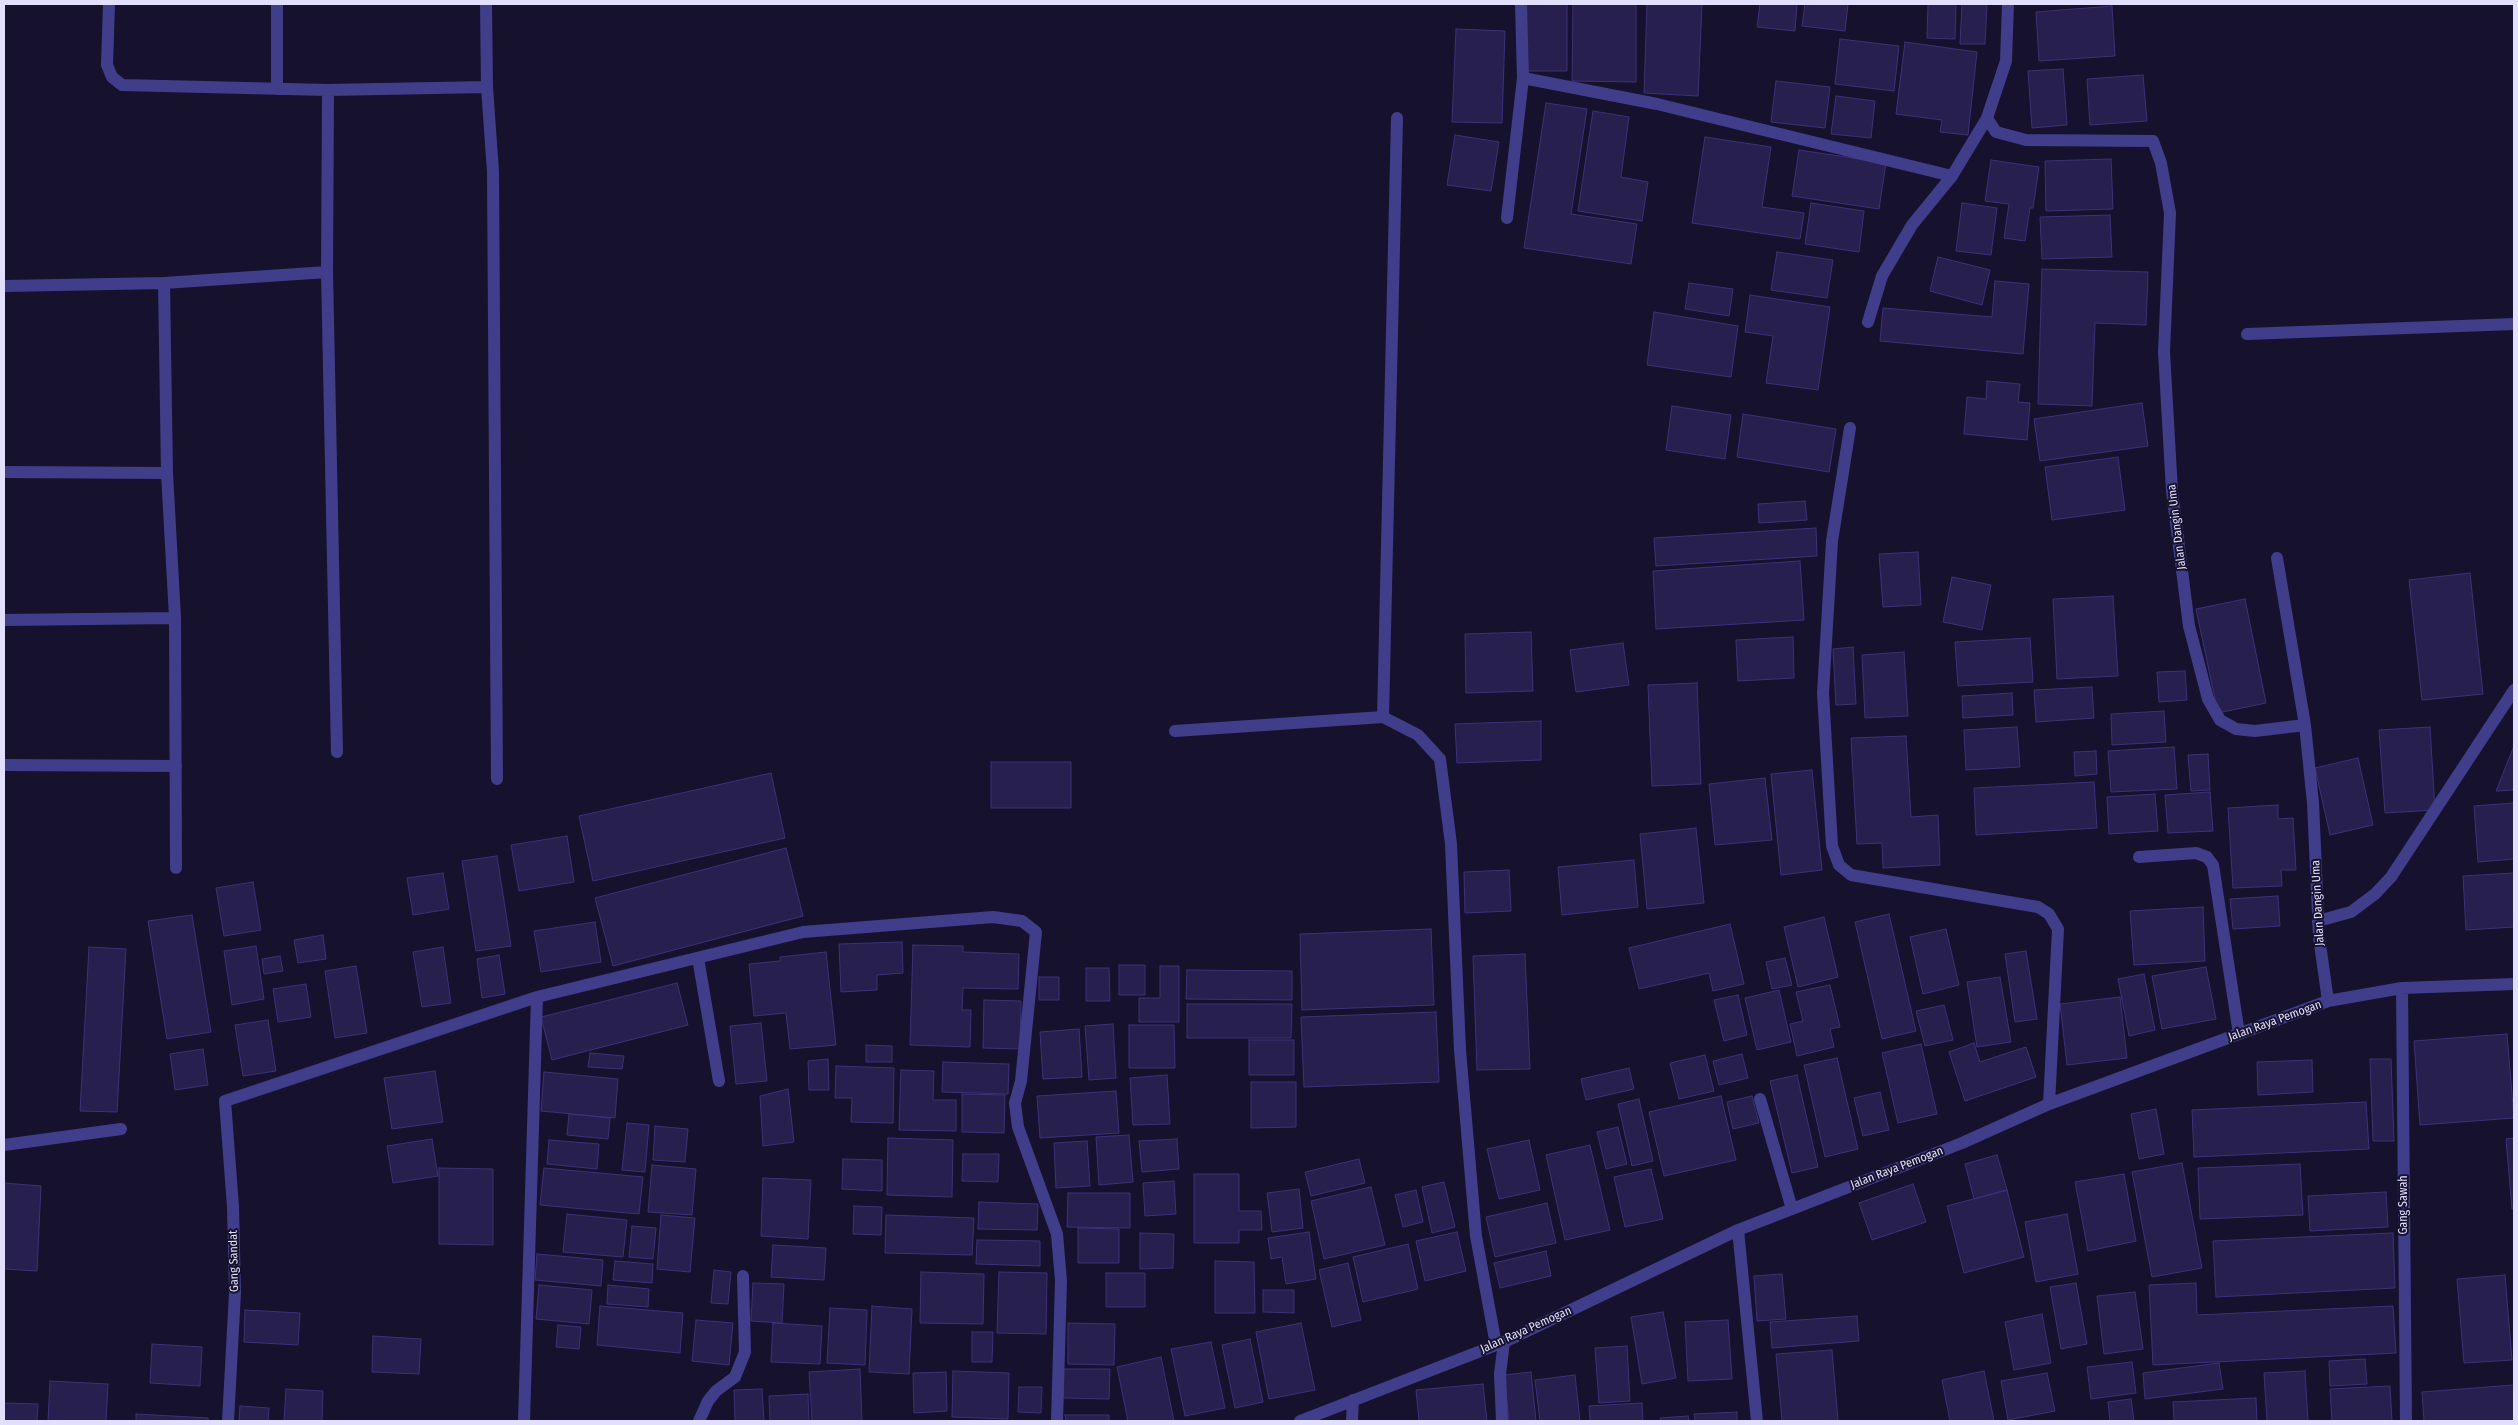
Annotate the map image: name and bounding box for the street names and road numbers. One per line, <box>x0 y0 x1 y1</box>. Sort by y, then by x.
street label: Jalan Dangin Uma <box>2165 483 2189 571</box>
street label: Jalan Dangin Uma <box>2309 860 2327 946</box>
street label: Jalan Raya Pemogan <box>2226 997 2324 1045</box>
street label: Jalan Raya Pemogan <box>1849 1144 1945 1192</box>
street label: Gang Sawah <box>2397 1175 2411 1235</box>
street label: Gang Sandat <box>226 1230 242 1292</box>
street label: Jalan Raya Pemogan <box>1478 1303 1574 1357</box>

